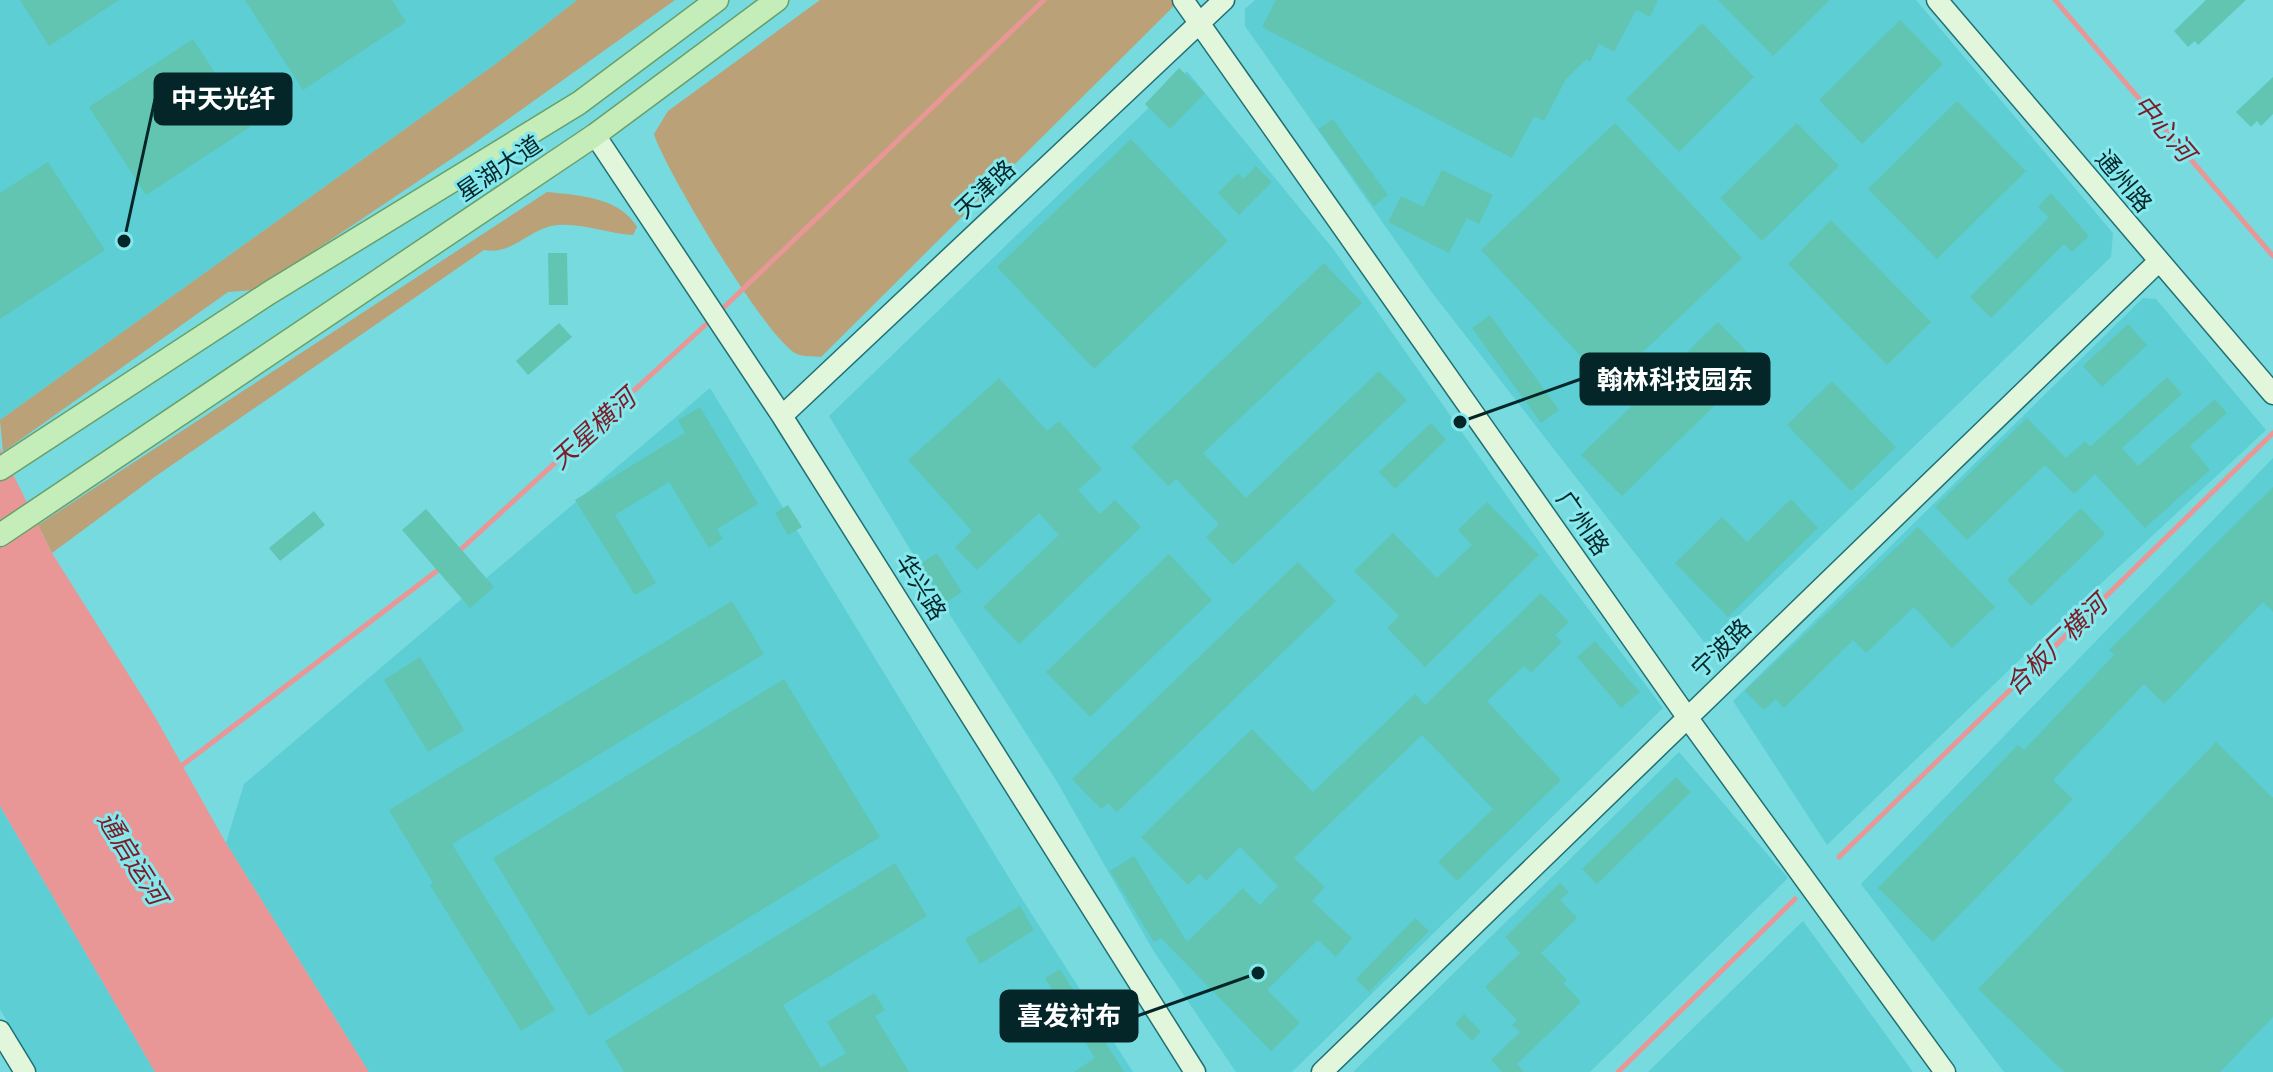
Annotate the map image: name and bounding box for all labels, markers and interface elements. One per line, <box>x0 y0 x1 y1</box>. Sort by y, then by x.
callout: 中天光纤 <box>155 74 291 124</box>
text: 中天光纤 <box>171 83 275 115</box>
water label: 中心河 <box>2127 88 2205 172</box>
street label: 星湖大道 <box>451 129 547 207</box>
street label: 通州路 <box>2090 144 2158 218</box>
street label: 天津路 <box>949 154 1021 224</box>
callout: 翰林科技园东 <box>1581 354 1769 404</box>
text: 翰林科技园东 <box>1597 364 1753 396</box>
water label: 天星横河 <box>544 379 646 476</box>
street label: 广州路 <box>1550 485 1616 561</box>
street label: 华兴路 <box>890 549 952 625</box>
water label: 合板厂横河 <box>1998 585 2117 702</box>
street label: 宁波路 <box>1685 613 1757 683</box>
water label: 通启运河 <box>91 805 176 915</box>
callout: 喜发衬布 <box>1001 991 1137 1041</box>
text: 喜发衬布 <box>1017 1000 1121 1032</box>

